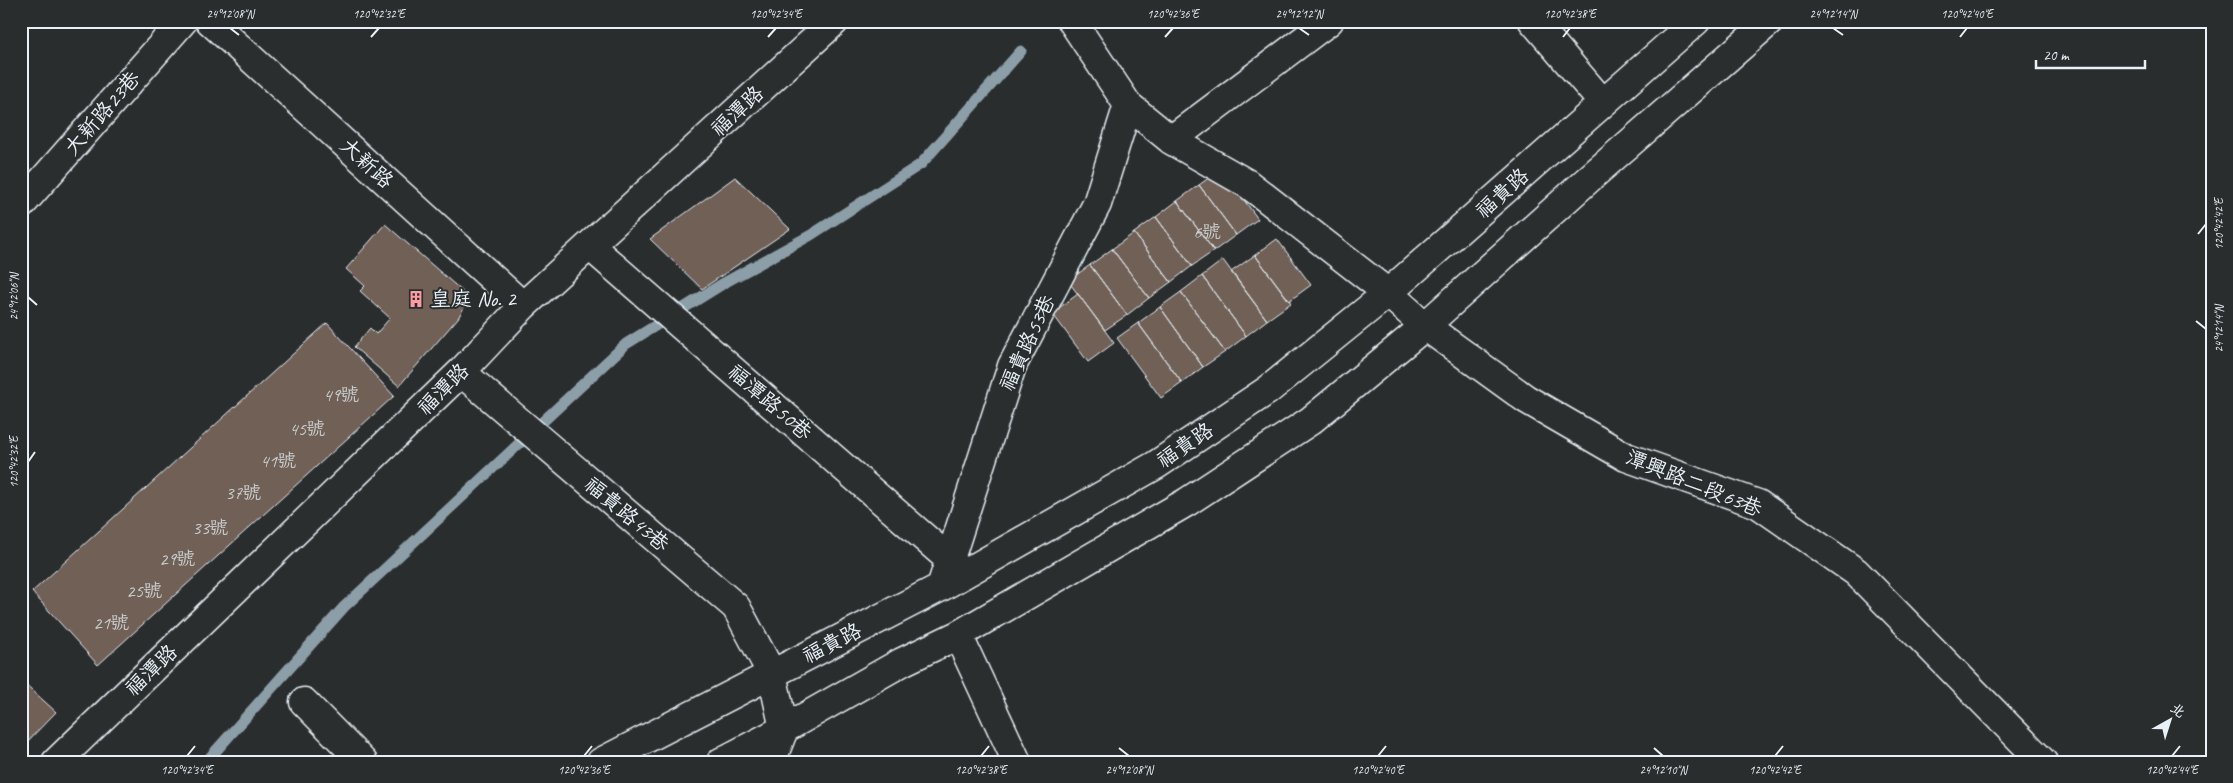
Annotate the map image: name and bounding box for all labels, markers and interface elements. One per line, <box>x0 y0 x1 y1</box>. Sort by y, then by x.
text: 24°12'08"N <box>206 6 255 22</box>
text: 120°42'32"E <box>353 6 407 22</box>
text: 120°42'34"E <box>750 6 804 22</box>
text: 120°42'36"E <box>1147 6 1201 22</box>
text: 24°12'12"N <box>1275 6 1324 22</box>
text: 120°42'38"E <box>1544 6 1598 22</box>
text: 24°12'14"N <box>1809 6 1858 22</box>
text: 120°42'40"E <box>1941 6 1995 22</box>
scale bar <box>2036 38 2144 70</box>
text: 20 m <box>2043 46 2070 65</box>
street label: 大新路23巷 <box>58 66 146 160</box>
street label: 福潭路 <box>705 80 769 142</box>
street label: 大新路 <box>335 132 399 194</box>
street label: 福貴路 <box>1470 162 1534 224</box>
text: 120°42'42"E <box>2211 196 2227 250</box>
house number: 6號 <box>1193 220 1221 244</box>
text: 24°12'06"N <box>6 272 22 321</box>
place label: 皇庭 No. 2 <box>430 286 517 312</box>
building icon: 皇庭 No. 2 <box>406 289 426 309</box>
street label: 福貴路53巷 <box>993 291 1061 395</box>
text: 24°12'14"N <box>2211 304 2227 353</box>
street label: 福潭路 <box>412 358 474 420</box>
street label: 福潭路50巷 <box>723 358 817 446</box>
house number: 49號 <box>323 383 359 407</box>
house number: 45號 <box>289 417 325 441</box>
street label: 福貴路 <box>1152 417 1218 473</box>
text: 120°42'32"E <box>6 434 22 488</box>
street label: 潭興路二段63巷 <box>1622 444 1766 522</box>
house number: 41號 <box>260 449 296 473</box>
street label: 福貴路43巷 <box>579 471 675 557</box>
house number: 37號 <box>225 481 261 505</box>
house number: 33號 <box>192 516 228 540</box>
house number: 29號 <box>159 547 195 571</box>
house number: 25號 <box>126 579 162 603</box>
house number: 21號 <box>93 611 129 635</box>
street label: 福貴路 <box>798 617 866 669</box>
street label: 福潭路 <box>119 639 183 701</box>
north arrow <box>2146 696 2196 746</box>
text: 北 <box>2167 699 2189 721</box>
text: 120°42'34"E <box>161 762 215 778</box>
text: 120°42'36"E <box>558 762 612 778</box>
text: 120°42'38"E <box>955 762 1009 778</box>
text: 24°12'08"N <box>1105 762 1154 778</box>
text: 120°42'40"E <box>1352 762 1406 778</box>
text: 24°12'10"N <box>1639 762 1688 778</box>
text: 120°42'42"E <box>1749 762 1803 778</box>
text: 120°42'44"E <box>2146 762 2200 778</box>

